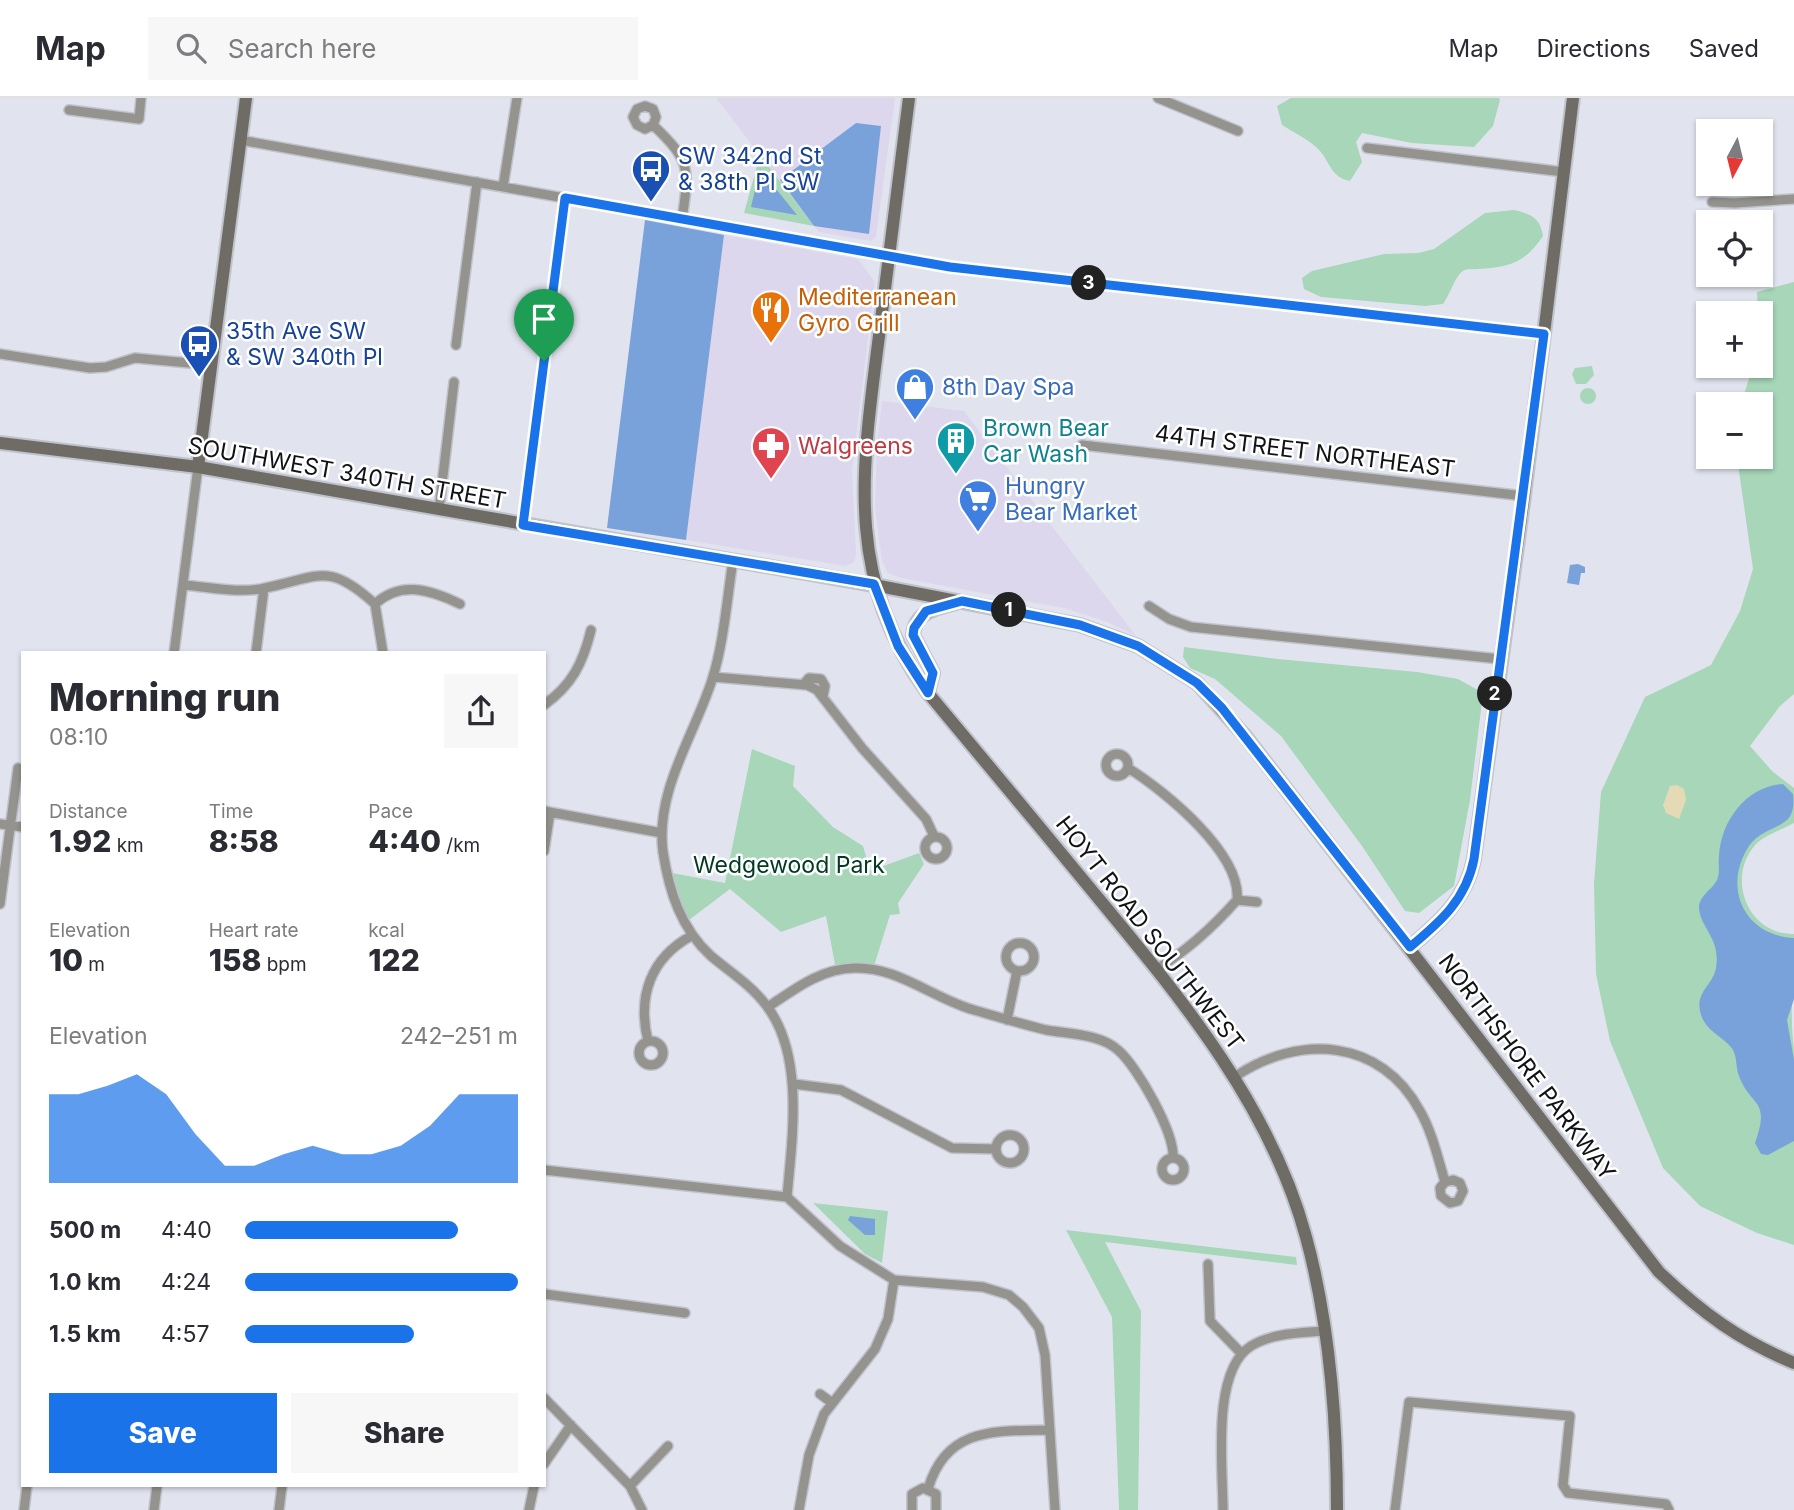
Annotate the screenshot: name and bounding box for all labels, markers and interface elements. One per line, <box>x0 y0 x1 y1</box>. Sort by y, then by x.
search box <box>148 17 638 80</box>
text: Map <box>35 28 106 68</box>
icon: search <box>172 29 210 67</box>
text: Search here <box>228 33 376 64</box>
text: Map <box>1449 34 1498 63</box>
text: Directions <box>1536 34 1651 63</box>
text: Saved <box>1689 34 1759 63</box>
north arrow <box>1696 119 1773 196</box>
map controls <box>1696 119 1773 469</box>
place label: SW 342nd St & 38th Pl SW <box>678 142 822 196</box>
bus stop icon: SW 342nd St & 38th Pl SW <box>630 148 672 203</box>
button: locate <box>1696 210 1773 287</box>
pin: 3 <box>1072 266 1106 300</box>
text: 3 <box>1082 271 1095 294</box>
place label: Mediterranean Gyro Grill <box>798 283 957 337</box>
pin <box>514 289 574 361</box>
restaurant icon: Mediterranean Gyro Grill <box>750 289 792 344</box>
icon: arrive <box>525 300 563 338</box>
button: + <box>1696 301 1773 378</box>
place label: 35th Ave SW & SW 340th Pl <box>226 317 383 371</box>
bus stop icon: 35th Ave SW & SW 340th Pl <box>178 323 220 378</box>
shop icon: 8th Day Spa <box>894 366 936 421</box>
place label: 8th Day Spa <box>942 373 1074 401</box>
button: − <box>1696 392 1773 469</box>
place label: Brown Bear Car Wash <box>983 414 1109 468</box>
street label: 44TH STREET NORTHEAST <box>1153 419 1457 483</box>
building icon: Brown Bear Car Wash <box>935 420 977 475</box>
pharmacy icon: Walgreens <box>750 425 792 480</box>
street label: SOUTHWEST 340TH STREET <box>186 431 508 515</box>
place label: Walgreens <box>798 432 913 460</box>
place label: Hungry Bear Market <box>1005 472 1138 526</box>
supermarket icon: Hungry Bear Market <box>957 478 999 533</box>
pin: 1 <box>992 592 1026 628</box>
text: 1 <box>1004 598 1013 621</box>
text: Morning run <box>49 674 280 720</box>
button: share <box>444 674 518 748</box>
pin: 2 <box>1478 676 1512 712</box>
text: 2 <box>1489 682 1500 705</box>
text: 08:10 <box>49 723 108 751</box>
text: Distance <box>49 800 127 823</box>
text: Time <box>209 800 253 823</box>
text: Pace <box>368 800 413 823</box>
street label: HOYT ROAD SOUTHWEST <box>1050 810 1250 1056</box>
text: 1.92 <box>49 823 111 859</box>
text: 8:58 <box>209 823 279 859</box>
text: 4:40 <box>368 823 441 859</box>
text: km <box>111 834 144 857</box>
text: /km <box>441 834 480 857</box>
park label: Wedgewood Park <box>693 851 885 879</box>
text: Elevation <box>49 919 130 942</box>
text: Heart rate <box>209 919 299 942</box>
text: kcal <box>368 919 405 942</box>
text: 10 <box>49 942 83 978</box>
text: 158 <box>209 942 261 978</box>
text: 122 <box>368 942 420 978</box>
street label: NORTHSHORE PARKWAY <box>1433 948 1622 1186</box>
text: m <box>83 953 105 976</box>
text: bpm <box>261 953 307 976</box>
text: Elevation <box>49 1022 148 1050</box>
text: 242–251 m <box>400 1022 518 1050</box>
text: 500 m <box>49 1216 121 1244</box>
text: 4:40 <box>161 1216 212 1244</box>
text: 1.0 km <box>49 1268 121 1296</box>
text: 4:24 <box>161 1268 211 1296</box>
text: 1.5 km <box>49 1320 121 1348</box>
text: 4:57 <box>161 1320 209 1348</box>
button: Save <box>49 1393 277 1473</box>
button: Share <box>291 1393 518 1473</box>

